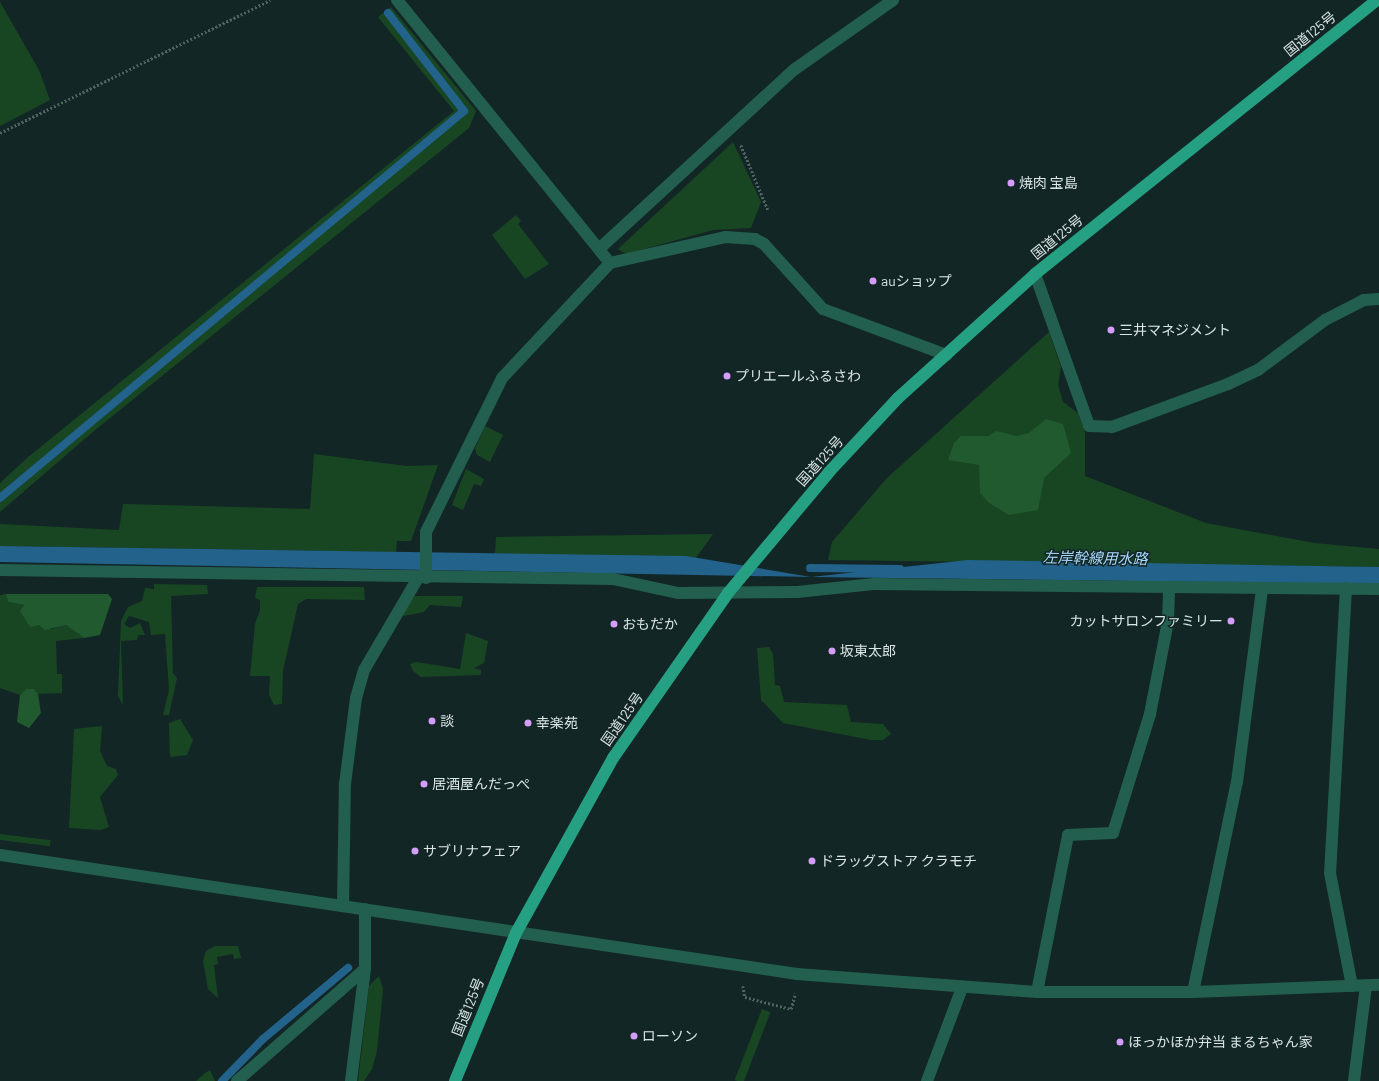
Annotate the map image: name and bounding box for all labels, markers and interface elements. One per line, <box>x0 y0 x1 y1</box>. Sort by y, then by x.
street label: 国道125号 <box>1281 8 1339 60</box>
place label: 焼肉 宝島 <box>1019 175 1078 191</box>
marker: 焼肉 宝島 <box>1006 178 1016 188</box>
street label: 国道125号 <box>1028 211 1086 263</box>
place label: auショップ <box>881 273 952 289</box>
marker: auショップ <box>868 276 878 286</box>
place label: 三井マネジメント <box>1119 322 1231 338</box>
marker: 三井マネジメント <box>1106 325 1116 335</box>
place label: プリエールふるさわ <box>735 368 861 384</box>
marker: プリエールふるさわ <box>722 371 732 381</box>
street label: 国道125号 <box>793 432 847 490</box>
water label: 左岸幹線用水路 <box>1042 548 1148 568</box>
place label: カットサロンファミリー <box>1069 613 1223 629</box>
place label: おもだか <box>622 616 678 632</box>
marker: カットサロンファミリー <box>1226 616 1236 626</box>
marker: おもだか <box>609 619 619 629</box>
place label: 坂東太郎 <box>840 643 896 659</box>
marker: 坂東太郎 <box>827 646 837 656</box>
street label: 国道125号 <box>597 689 647 749</box>
place label: 談 <box>440 713 454 729</box>
place label: 幸楽苑 <box>536 715 578 731</box>
marker: 談 <box>427 716 437 726</box>
marker: 幸楽苑 <box>523 718 533 728</box>
place label: 居酒屋んだっぺ <box>432 776 530 792</box>
marker: 居酒屋んだっぺ <box>419 779 429 789</box>
place label: サブリナフェア <box>423 843 521 859</box>
marker: サブリナフェア <box>410 846 420 856</box>
place label: ドラッグストア クラモチ <box>820 853 977 869</box>
marker: ドラッグストア クラモチ <box>807 856 817 866</box>
street label: 国道125号 <box>449 975 487 1039</box>
place label: ローソン <box>642 1028 698 1044</box>
marker: ローソン <box>629 1031 639 1041</box>
place label: ほっかほか弁当 まるちゃん家 <box>1128 1034 1313 1050</box>
marker: ほっかほか弁当 まるちゃん家 <box>1115 1037 1125 1047</box>

